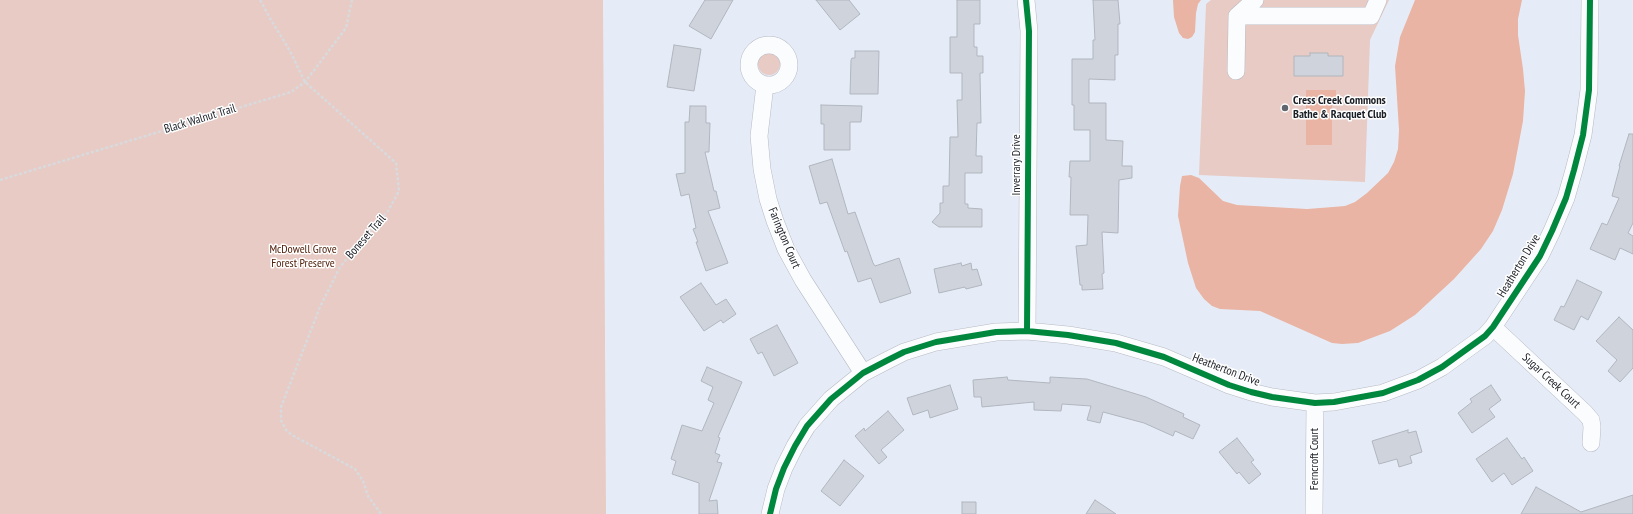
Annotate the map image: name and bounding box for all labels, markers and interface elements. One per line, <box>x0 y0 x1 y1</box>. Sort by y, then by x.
place label: Cress Creek Commons Bathe & Racquet Club <box>1293 94 1387 122</box>
street label: Black Walnut Trail <box>162 101 238 137</box>
marker: Cress Creek Commons Bathe & Racquet Club <box>1280 103 1290 113</box>
street label: Inverrary Drive <box>1010 134 1024 196</box>
street label: Farington Court <box>765 205 803 271</box>
street label: Boneset Trail <box>343 212 389 262</box>
street label: Heatherton Drive <box>1494 232 1544 300</box>
park label: McDowell Grove Forest Preserve <box>269 243 337 271</box>
street label: Sugar Creek Court <box>1519 350 1583 412</box>
street label: Heatherton Drive <box>1190 351 1262 389</box>
street label: Ferncroft Court <box>1308 428 1322 490</box>

